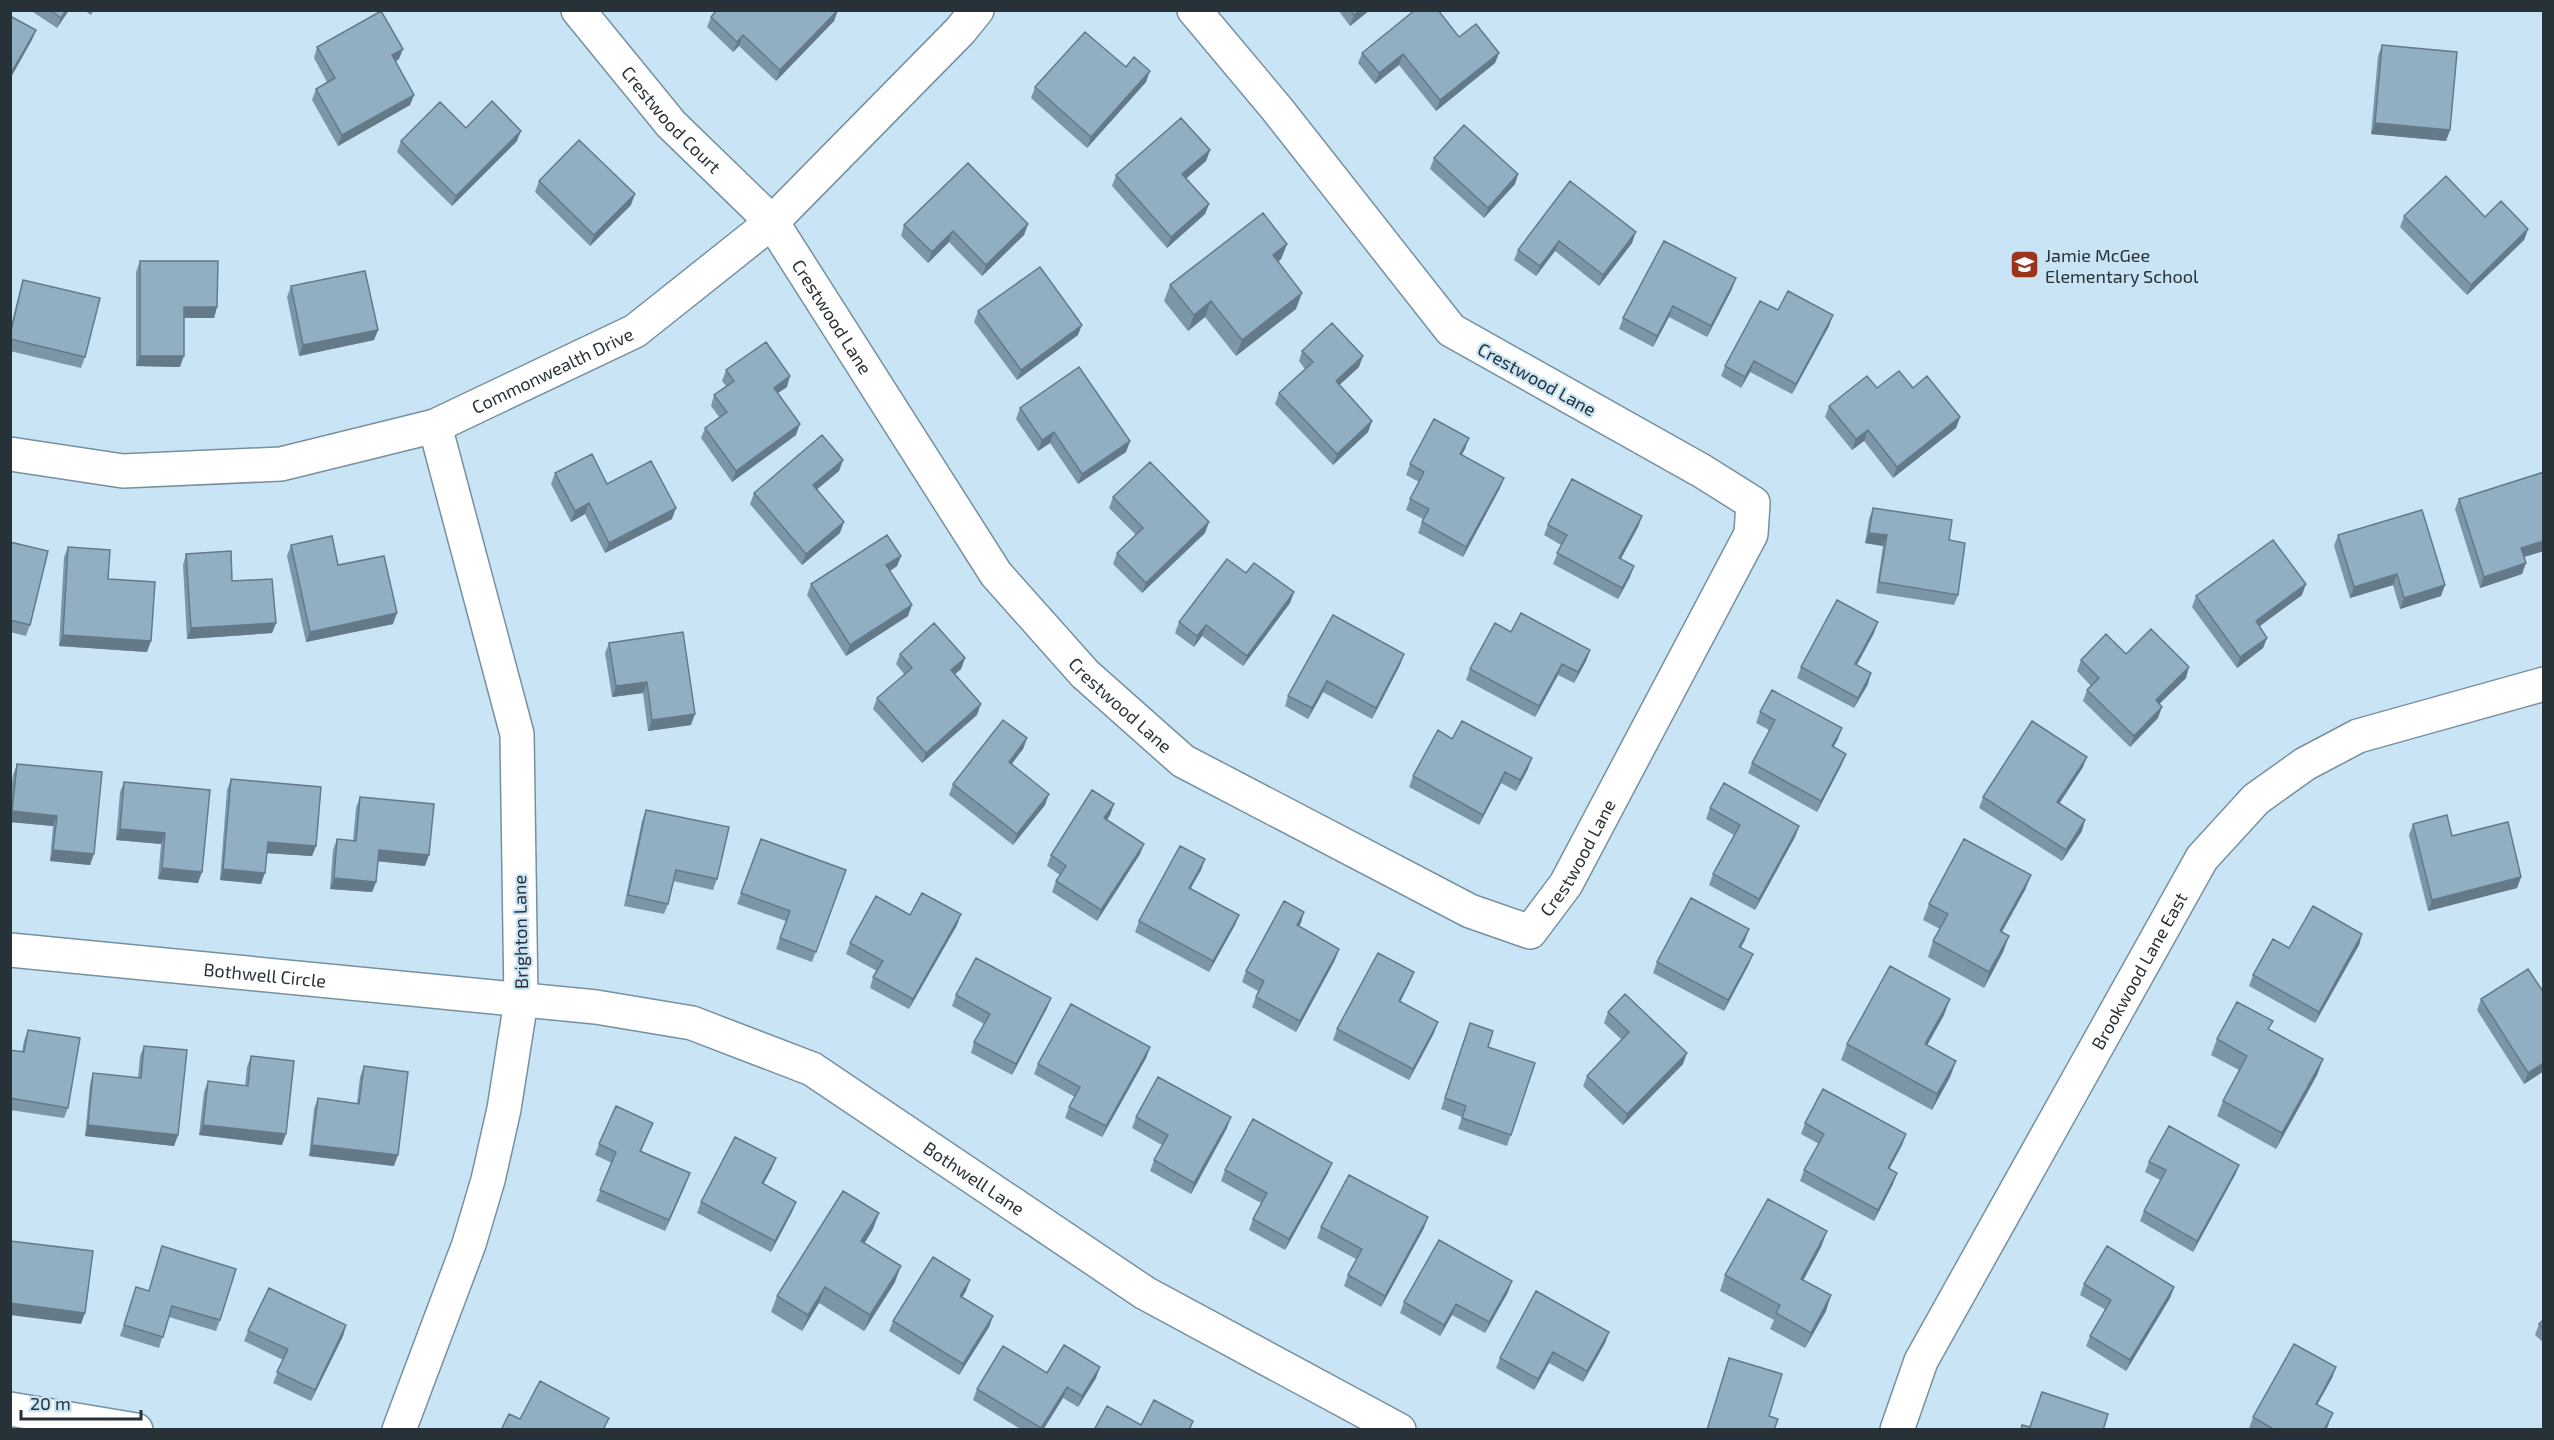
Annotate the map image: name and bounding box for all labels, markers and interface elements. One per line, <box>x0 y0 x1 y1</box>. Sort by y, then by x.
street label: Crestwood Court <box>617 61 726 178</box>
place label: Jamie McGee Elementary School <box>2045 244 2199 287</box>
school or university icon: Jamie McGee Elementary School <box>2008 249 2040 281</box>
street label: Crestwood Lane <box>788 255 877 378</box>
street label: Commonwealth Drive <box>468 322 637 418</box>
street label: Crestwood Lane <box>1474 337 1600 421</box>
street label: Crestwood Lane <box>1064 653 1177 757</box>
street label: Crestwood Lane <box>1535 795 1620 920</box>
street label: Brighton Lane <box>508 875 532 989</box>
street label: Brookwood Lane East <box>2086 888 2192 1053</box>
street label: Bothwell Circle <box>203 958 327 992</box>
street label: Bothwell Lane <box>920 1136 1029 1220</box>
scale bar <box>21 1383 141 1421</box>
text: 20 m <box>30 1392 71 1414</box>

